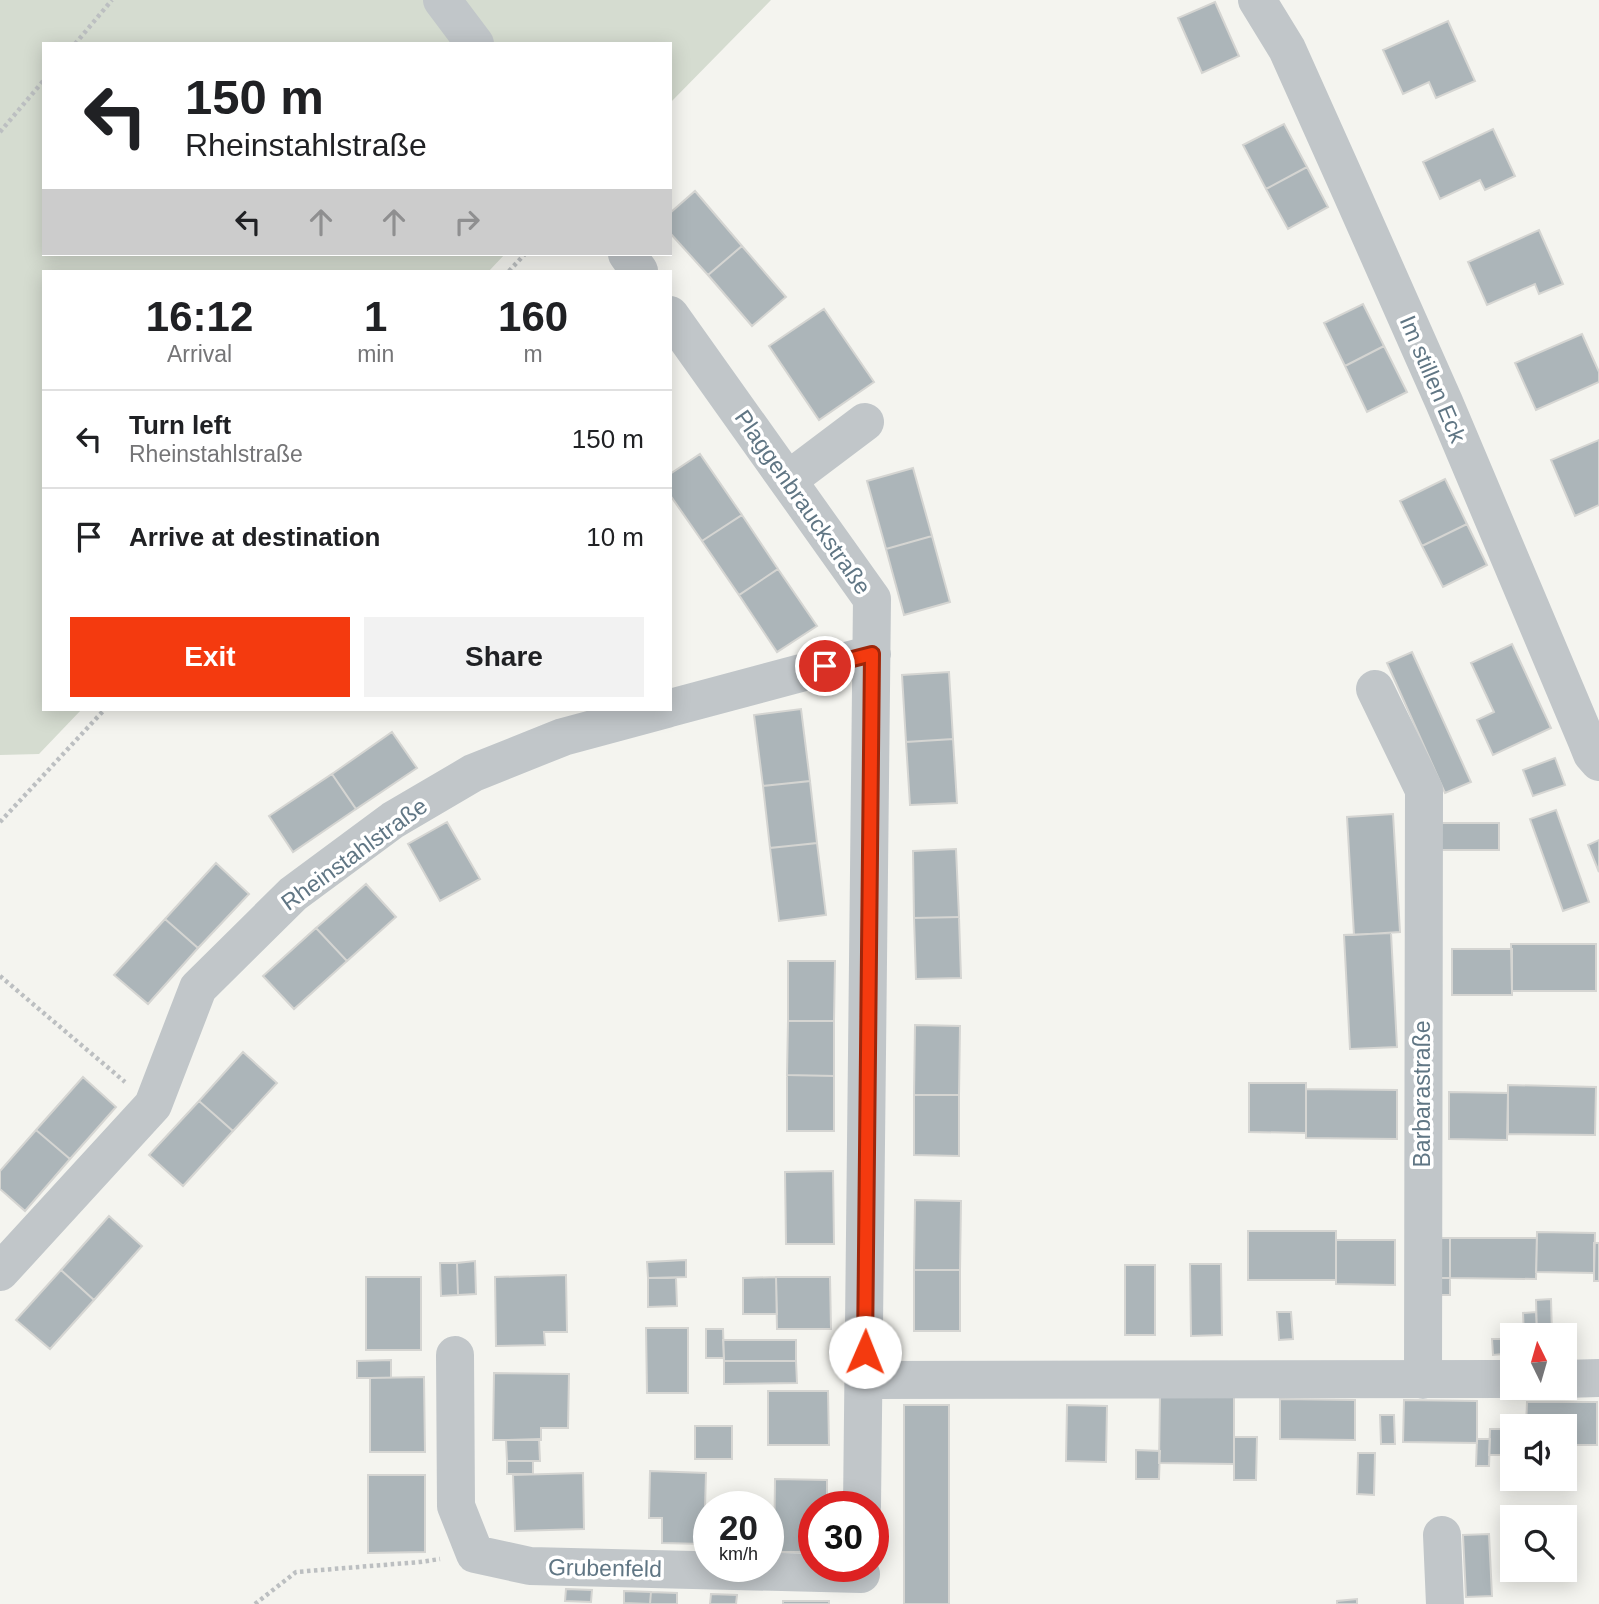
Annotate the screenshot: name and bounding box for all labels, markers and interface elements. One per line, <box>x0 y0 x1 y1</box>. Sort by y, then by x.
icon: left <box>70 70 161 161</box>
text: 150 m <box>185 70 324 124</box>
text: Rheinstahlstraße <box>185 127 427 163</box>
icon: left <box>229 203 267 241</box>
icon: ahead <box>302 203 340 241</box>
icon: ahead <box>375 203 413 241</box>
icon: right <box>448 203 486 241</box>
text: 16:12 <box>146 293 253 340</box>
text: 1 <box>364 293 387 340</box>
text: 160 <box>498 293 568 340</box>
street label: Im stillen Eck <box>1395 312 1472 447</box>
text: Arrival <box>167 341 232 367</box>
text: min <box>357 341 394 367</box>
text: m <box>524 341 543 367</box>
street label: Plaggenbrauckstraße <box>730 405 876 599</box>
text: Turn left <box>129 410 231 440</box>
icon: left <box>70 420 108 458</box>
text: 150 m <box>572 424 644 454</box>
text: Rheinstahlstraße <box>129 441 303 467</box>
icon: arrive <box>70 518 108 556</box>
text: Arrive at destination <box>129 522 380 552</box>
text: 10 m <box>586 522 644 552</box>
button: Exit <box>70 617 350 697</box>
button: Share <box>364 617 644 697</box>
pin <box>795 636 855 696</box>
icon: arrive <box>806 647 844 685</box>
street label: Rheinstahlstraße <box>276 792 432 916</box>
street label: Barbarastraße <box>1409 1020 1435 1168</box>
position arrow <box>828 1315 902 1389</box>
north arrow <box>1500 1323 1577 1400</box>
map controls <box>1500 1323 1577 1582</box>
button: sound <box>1500 1414 1577 1491</box>
speed limit sign: 30 <box>798 1491 889 1582</box>
button: search <box>1500 1505 1577 1582</box>
text: 20 <box>719 1508 758 1547</box>
text: km/h <box>719 1544 758 1564</box>
street label: Grubenfeld <box>548 1554 662 1582</box>

